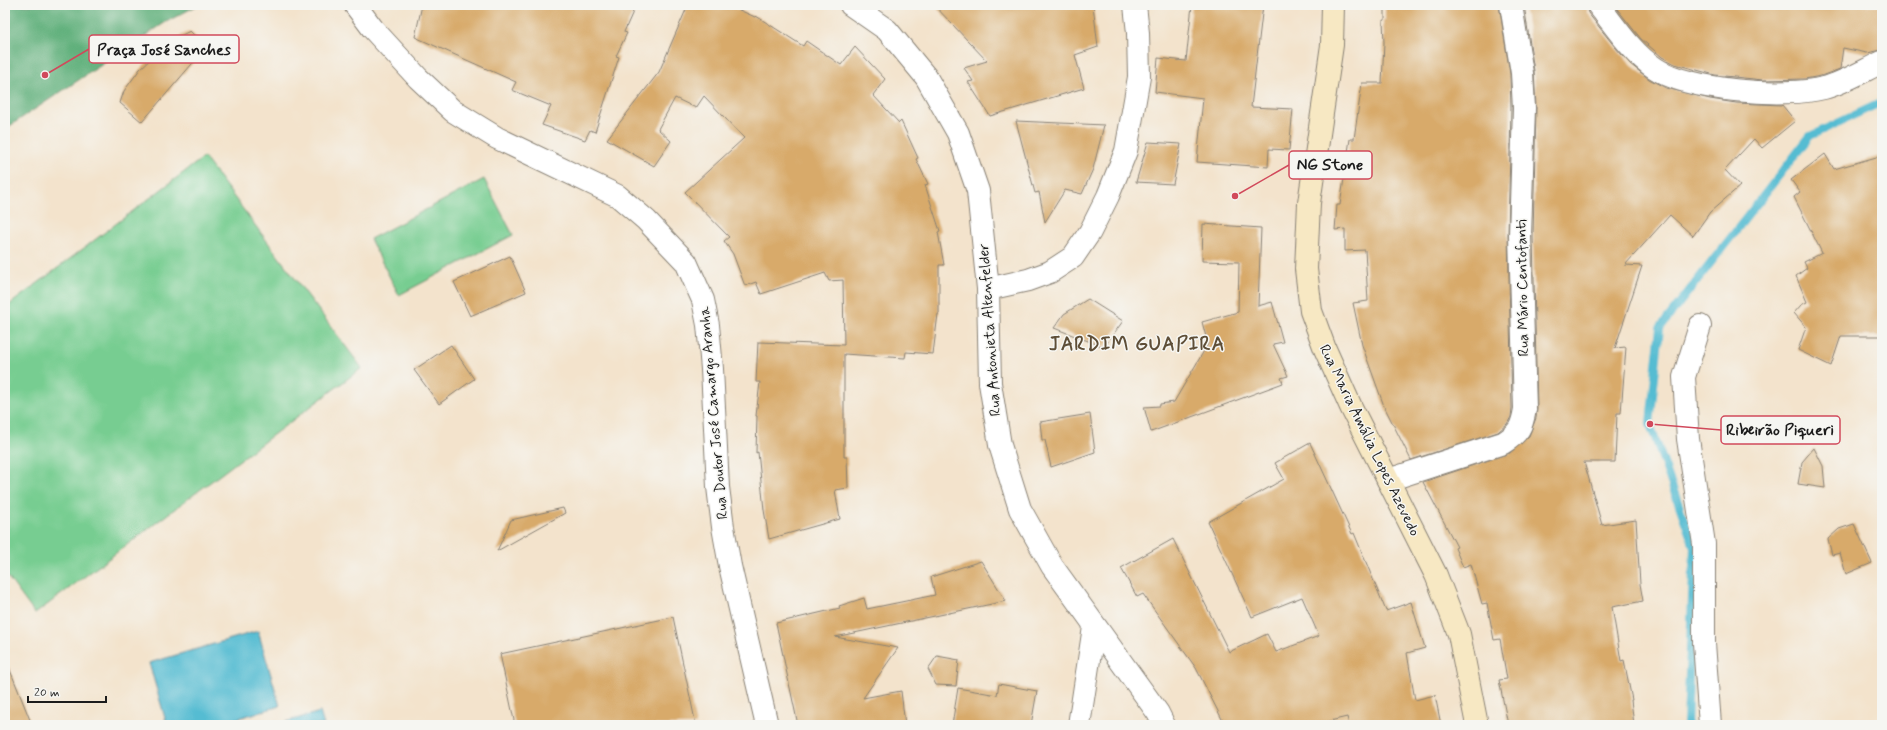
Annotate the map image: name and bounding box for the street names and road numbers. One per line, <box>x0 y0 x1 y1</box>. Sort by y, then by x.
street label: Rua Mário Centofanti <box>1512 219 1534 357</box>
street label: Rua Antonieta Altenfelder <box>974 243 1006 417</box>
street label: Rua Doutor José Camargo Aranha <box>695 305 733 520</box>
street label: Rua Maria Amália Lopes Azevedo <box>1314 341 1424 540</box>

